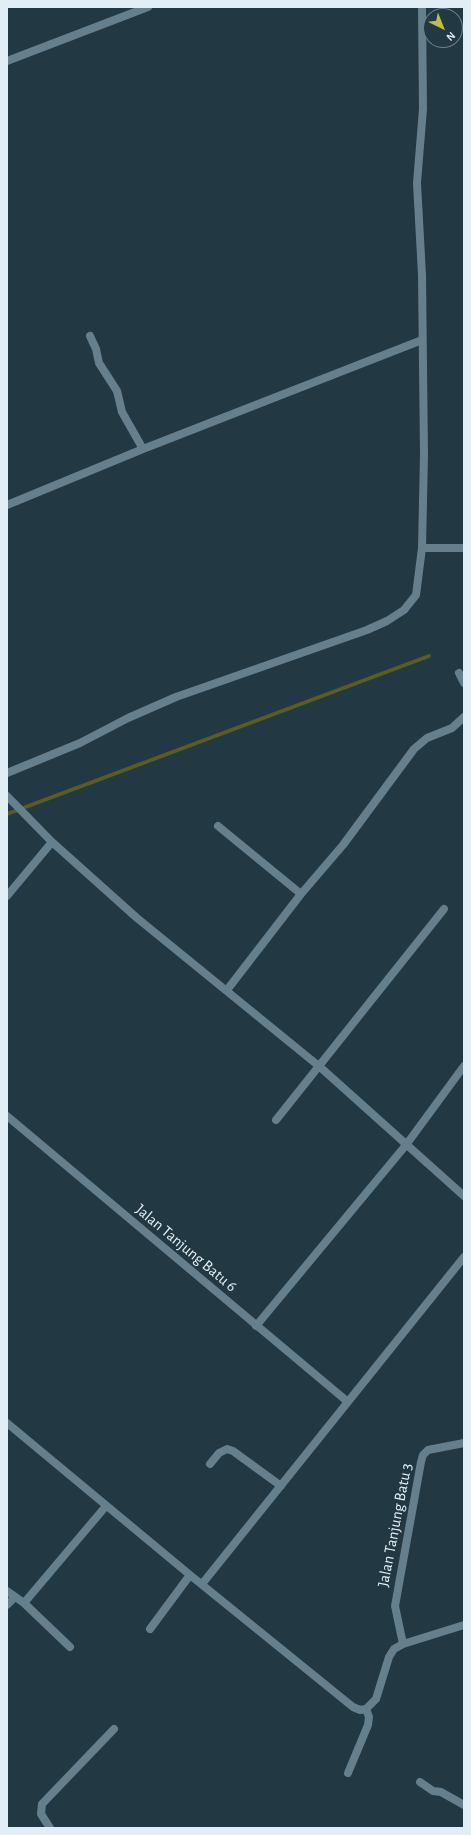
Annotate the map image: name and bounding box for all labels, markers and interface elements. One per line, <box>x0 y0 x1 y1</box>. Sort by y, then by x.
north arrow <box>423 8 463 48</box>
text: N <box>444 30 457 43</box>
street label: Jalan Tanjung Batu 6 <box>131 1200 241 1296</box>
street label: Jalan Tanjung Batu 3 <box>374 1461 416 1589</box>

